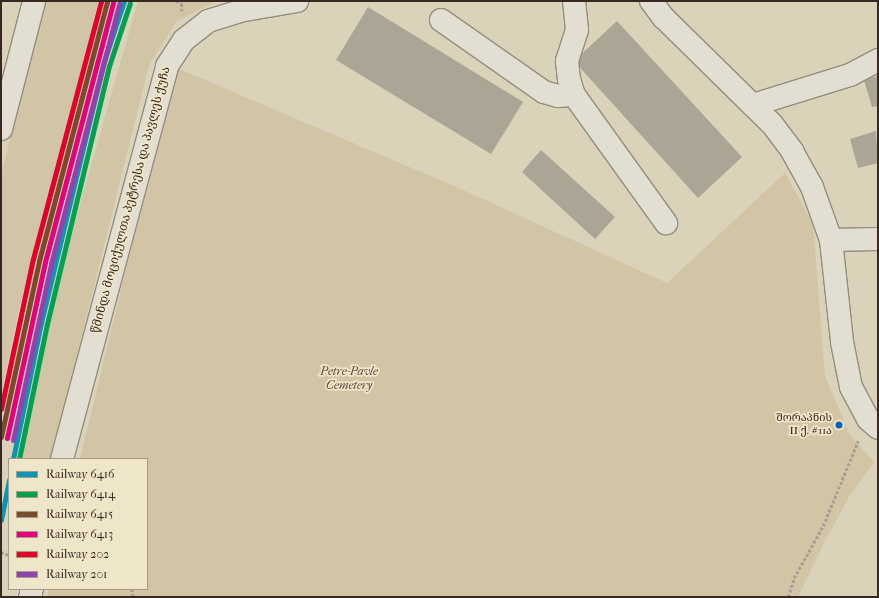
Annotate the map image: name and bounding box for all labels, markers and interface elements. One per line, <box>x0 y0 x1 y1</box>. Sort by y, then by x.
street label: წმინდა მოციქულთა პეტრესა და პავლეს ქუჩა <box>88 65 174 335</box>
park label: Petre-Pavle Cemetery <box>320 365 378 393</box>
place label: შორაპნის II ქ. #11ა <box>776 412 832 438</box>
marker: შორაპნის II ქ. #11ა <box>834 420 844 430</box>
legend <box>8 458 148 590</box>
text: Railway 6416 <box>46 467 115 481</box>
text: Railway 6414 <box>46 487 115 501</box>
text: Railway 6415 <box>46 507 113 521</box>
text: Railway 6413 <box>46 527 113 541</box>
text: Railway 202 <box>46 547 109 561</box>
text: Railway 201 <box>46 567 107 581</box>

